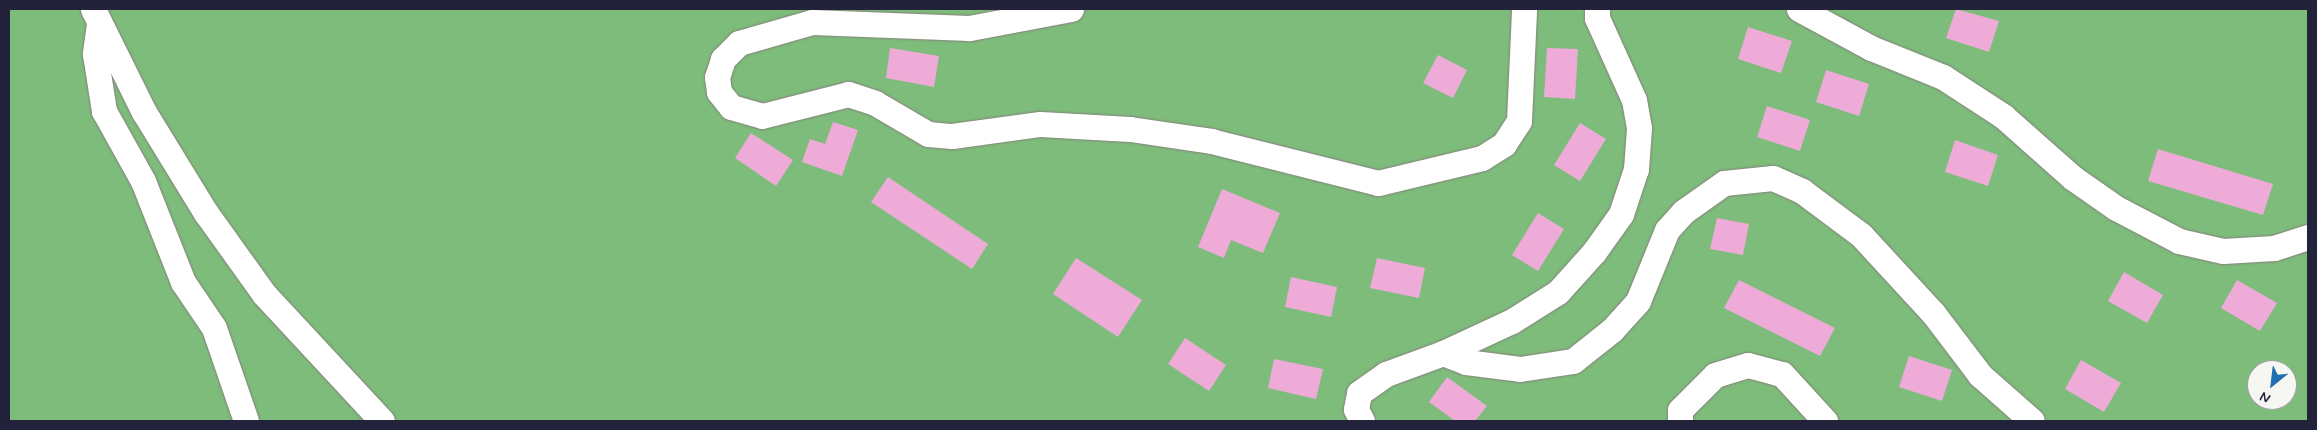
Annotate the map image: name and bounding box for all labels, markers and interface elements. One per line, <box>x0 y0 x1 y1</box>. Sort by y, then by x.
north arrow <box>2247 360 2297 410</box>
text: N <box>2257 387 2274 407</box>

